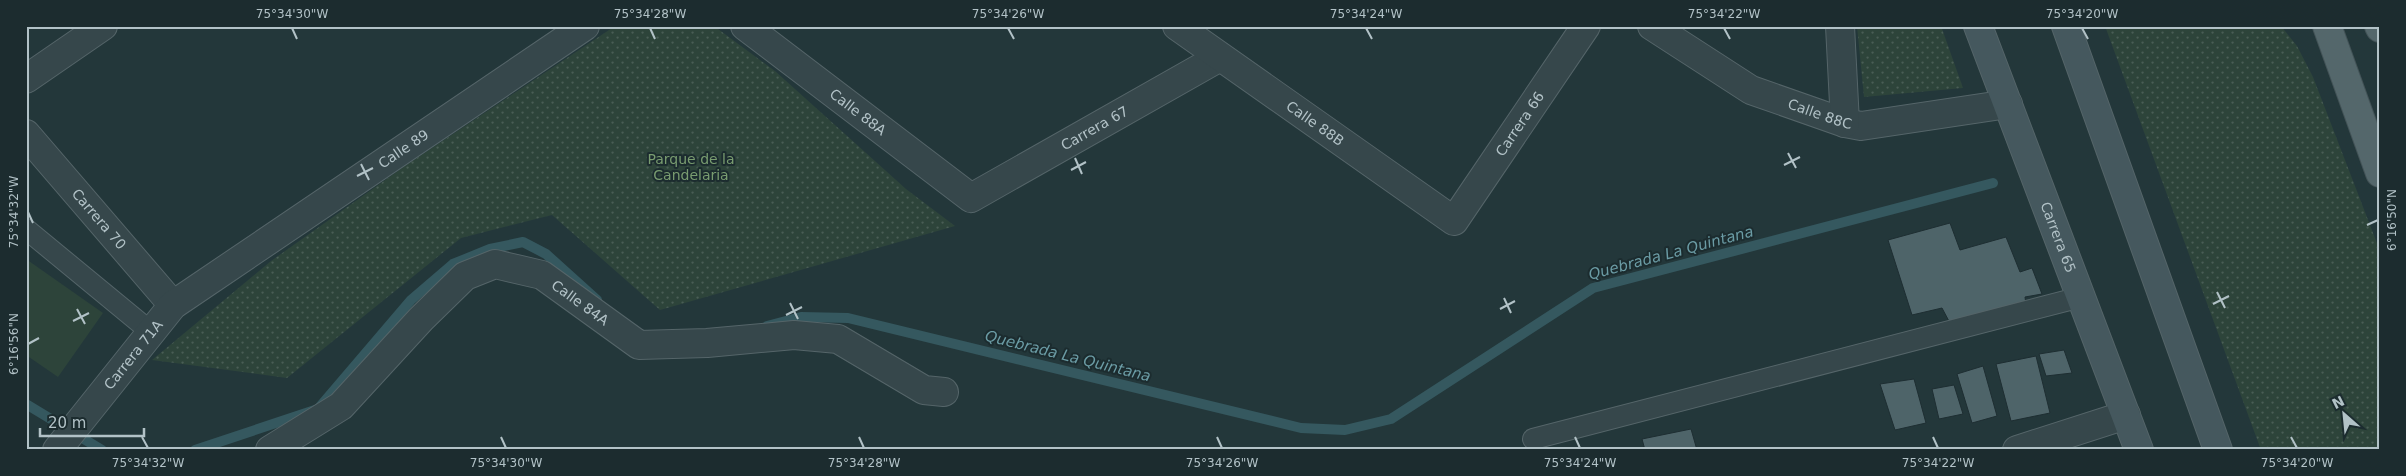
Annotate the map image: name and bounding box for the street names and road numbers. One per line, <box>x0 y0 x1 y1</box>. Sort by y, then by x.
street label: Calle 88A <box>827 85 890 139</box>
street label: Carrera 66 <box>1492 88 1547 159</box>
street label: Calle 88C <box>1786 96 1853 132</box>
street label: Calle 88B <box>1283 98 1347 149</box>
street label: Carrera 67 <box>1058 103 1131 153</box>
street label: Calle 89 <box>375 126 432 172</box>
street label: Carrera 70 <box>69 185 129 252</box>
street label: Carrera 65 <box>2038 200 2079 275</box>
street label: Calle 84A <box>549 277 612 329</box>
street label: Carrera 71A <box>101 317 166 393</box>

